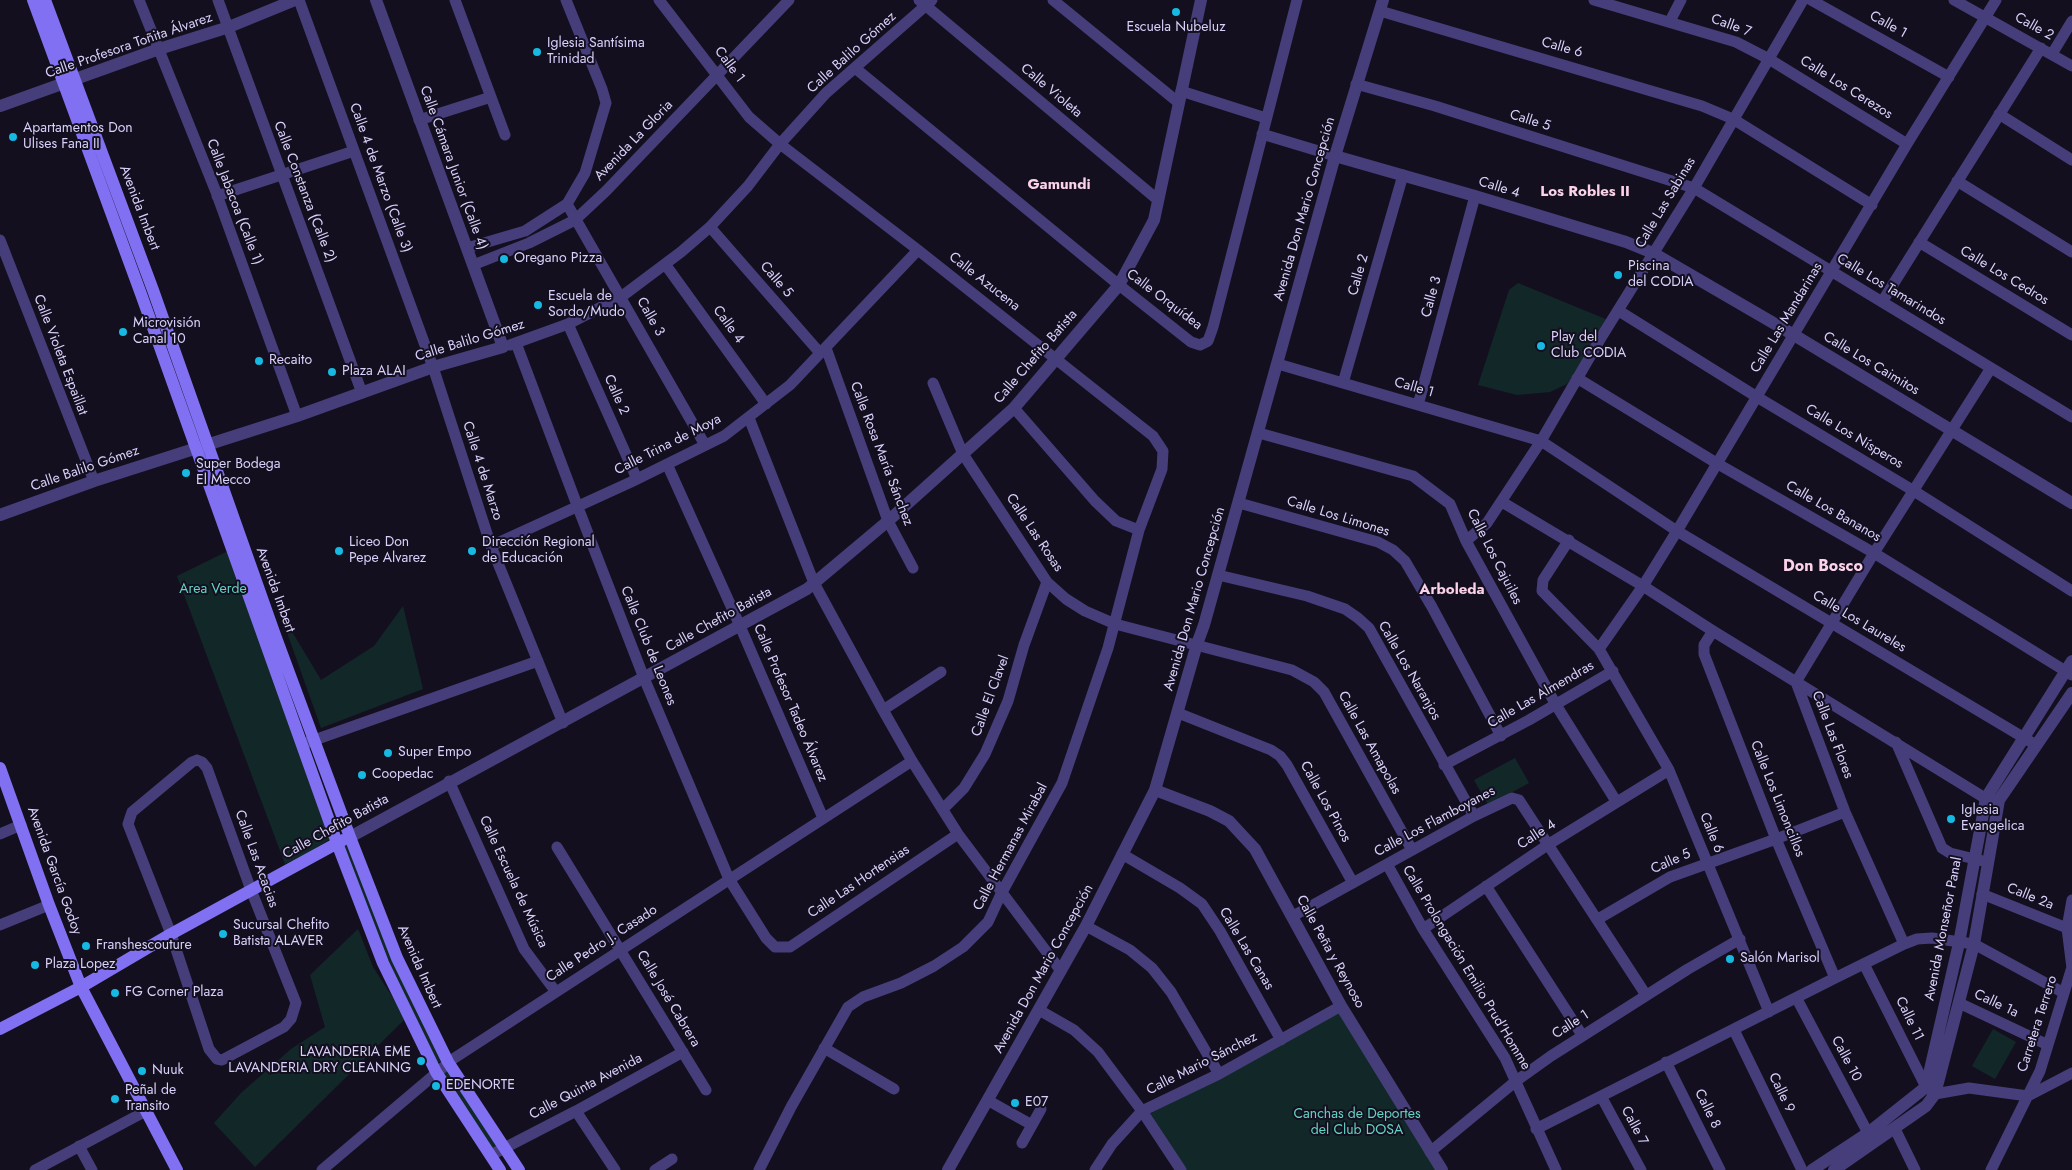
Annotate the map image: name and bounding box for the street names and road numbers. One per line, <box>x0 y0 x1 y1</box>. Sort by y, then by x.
street label: Calle 1 <box>1866 8 1910 42</box>
street label: Calle Profesora Toñita Álvarez <box>43 9 215 83</box>
street label: Calle Balilo Gómez <box>804 9 900 97</box>
street label: Calle 2 <box>2011 9 2057 45</box>
street label: Calle 7 <box>1709 11 1753 41</box>
street label: Calle 6 <box>1539 34 1585 62</box>
street label: Calle 1 <box>710 44 748 86</box>
street label: Calle Los Cerezos <box>1797 53 1895 123</box>
street label: Calle Violeta <box>1017 60 1085 122</box>
street label: Calle Cámara Junior (Calle 4) <box>415 84 491 252</box>
street label: Avenida La Gloria <box>591 97 677 185</box>
street label: Calle 4 de Marzo (Calle 3) <box>345 101 415 255</box>
street label: Calle 5 <box>1507 107 1553 135</box>
street label: Avenida Don Mario Concepción <box>1271 115 1339 303</box>
street label: Calle Constanza (Calle 2) <box>269 119 339 265</box>
street label: Calle Jabacoa (Calle 1) <box>202 137 266 267</box>
street label: Calle Las Sabinas <box>1632 155 1700 251</box>
street label: Avenida Imbert <box>115 163 163 253</box>
street label: Calle 4 <box>1476 174 1522 202</box>
street label: Calle Los Cedros <box>1957 243 2051 309</box>
street label: Calle Azucena <box>945 249 1023 315</box>
street label: Calle Los Tamarindos <box>1833 251 1949 329</box>
street label: Calle 2 <box>1345 252 1373 298</box>
street label: Calle 5 <box>756 259 796 301</box>
street label: Calle Las Mandarinas <box>1748 260 1826 376</box>
street label: Calle Orquídea <box>1123 266 1205 334</box>
street label: Calle 3 <box>1418 275 1446 319</box>
street label: Calle Violeta Espaillat <box>29 292 91 418</box>
street label: Calle 3 <box>632 295 668 339</box>
street label: Calle 4 <box>709 303 747 347</box>
street label: Calle Chefito Batista <box>991 307 1081 407</box>
street label: Calle Balilo Gómez <box>413 316 527 366</box>
street label: Calle Los Caimitos <box>1820 329 1922 399</box>
street label: Calle 2 <box>600 372 632 418</box>
street label: Calle 1 <box>1392 374 1436 402</box>
street label: Calle Rosa María Sánchez <box>846 380 916 528</box>
street label: Calle Los Nísperos <box>1802 401 1906 473</box>
street label: Calle Trina de Moya <box>612 411 724 479</box>
street label: Calle 4 de Marzo <box>458 419 506 523</box>
street label: Calle Balilo Gómez <box>29 443 141 495</box>
street label: Calle Los Bananos <box>1782 478 1884 546</box>
street label: Calle Las Rosas <box>1002 491 1066 575</box>
street label: Calle Los Limones <box>1285 493 1391 541</box>
street label: Avenida Don Mario Concepción <box>1161 505 1229 693</box>
street label: Calle Los Cajuiles <box>1463 506 1525 608</box>
street label: Avenida Imbert <box>252 545 298 635</box>
street label: Calle Club de Leones <box>616 584 680 708</box>
street label: Calle Chefito Batista <box>663 584 775 656</box>
street label: Calle Los Laureles <box>1809 587 1909 657</box>
street label: Calle Los Naranjos <box>1374 619 1444 723</box>
street label: Calle Profesor Tadeo Álvarez <box>749 622 831 784</box>
street label: Calle El Clavel <box>969 653 1013 739</box>
street label: Calle Las Almendras <box>1485 658 1597 732</box>
street label: Calle Las Amapolas <box>1334 689 1404 797</box>
street label: Calle Las Flores <box>1808 689 1856 781</box>
street label: Calle Los Limoncillos <box>1746 738 1808 860</box>
street label: Calle Los Pinos <box>1296 759 1354 845</box>
street label: Calle Hermanas Mirabal <box>970 780 1052 914</box>
street label: Calle Los Flamboyanes <box>1372 783 1498 861</box>
street label: Calle Chefito Batista <box>280 791 392 863</box>
street label: Avenida García Godoy <box>23 805 85 937</box>
street label: Calle Las Acacias <box>231 808 281 910</box>
street label: Calle 6 <box>1695 810 1727 856</box>
street label: Calle Escuela de Música <box>475 813 551 951</box>
street label: Calle 4 <box>1515 816 1559 854</box>
street label: Calle Las Hortensias <box>805 842 913 922</box>
street label: Calle 5 <box>1648 846 1694 878</box>
street label: Avenida Monseñor Panal <box>1922 856 1966 1002</box>
street label: Calle Prolongación Emilio Prud'Homme <box>1398 863 1534 1073</box>
street label: Calle 2a <box>2004 880 2056 914</box>
street label: Avenida Don Mario Concepción <box>990 882 1098 1056</box>
street label: Calle Peña y Reynoso <box>1292 893 1368 1011</box>
street label: Calle Pedro J. Casado <box>543 902 661 986</box>
street label: Calle Las Canas <box>1215 905 1277 993</box>
street label: Avenida Imbert <box>393 923 445 1011</box>
street label: Calle José Cabrera <box>633 948 703 1050</box>
street label: Carretera Terrero <box>2014 974 2062 1074</box>
street label: Calle 1a <box>1971 986 2021 1022</box>
street label: Calle 11 <box>1891 994 1927 1044</box>
street label: Calle 1 <box>1549 1007 1593 1043</box>
street label: Calle Mario Sánchez <box>1144 1029 1260 1099</box>
street label: Calle 10 <box>1827 1033 1865 1085</box>
street label: Calle Quinta Avenida <box>527 1050 645 1124</box>
street label: Calle 9 <box>1764 1070 1798 1116</box>
street label: Calle 8 <box>1690 1087 1724 1131</box>
street label: Calle 7 <box>1617 1104 1651 1148</box>

